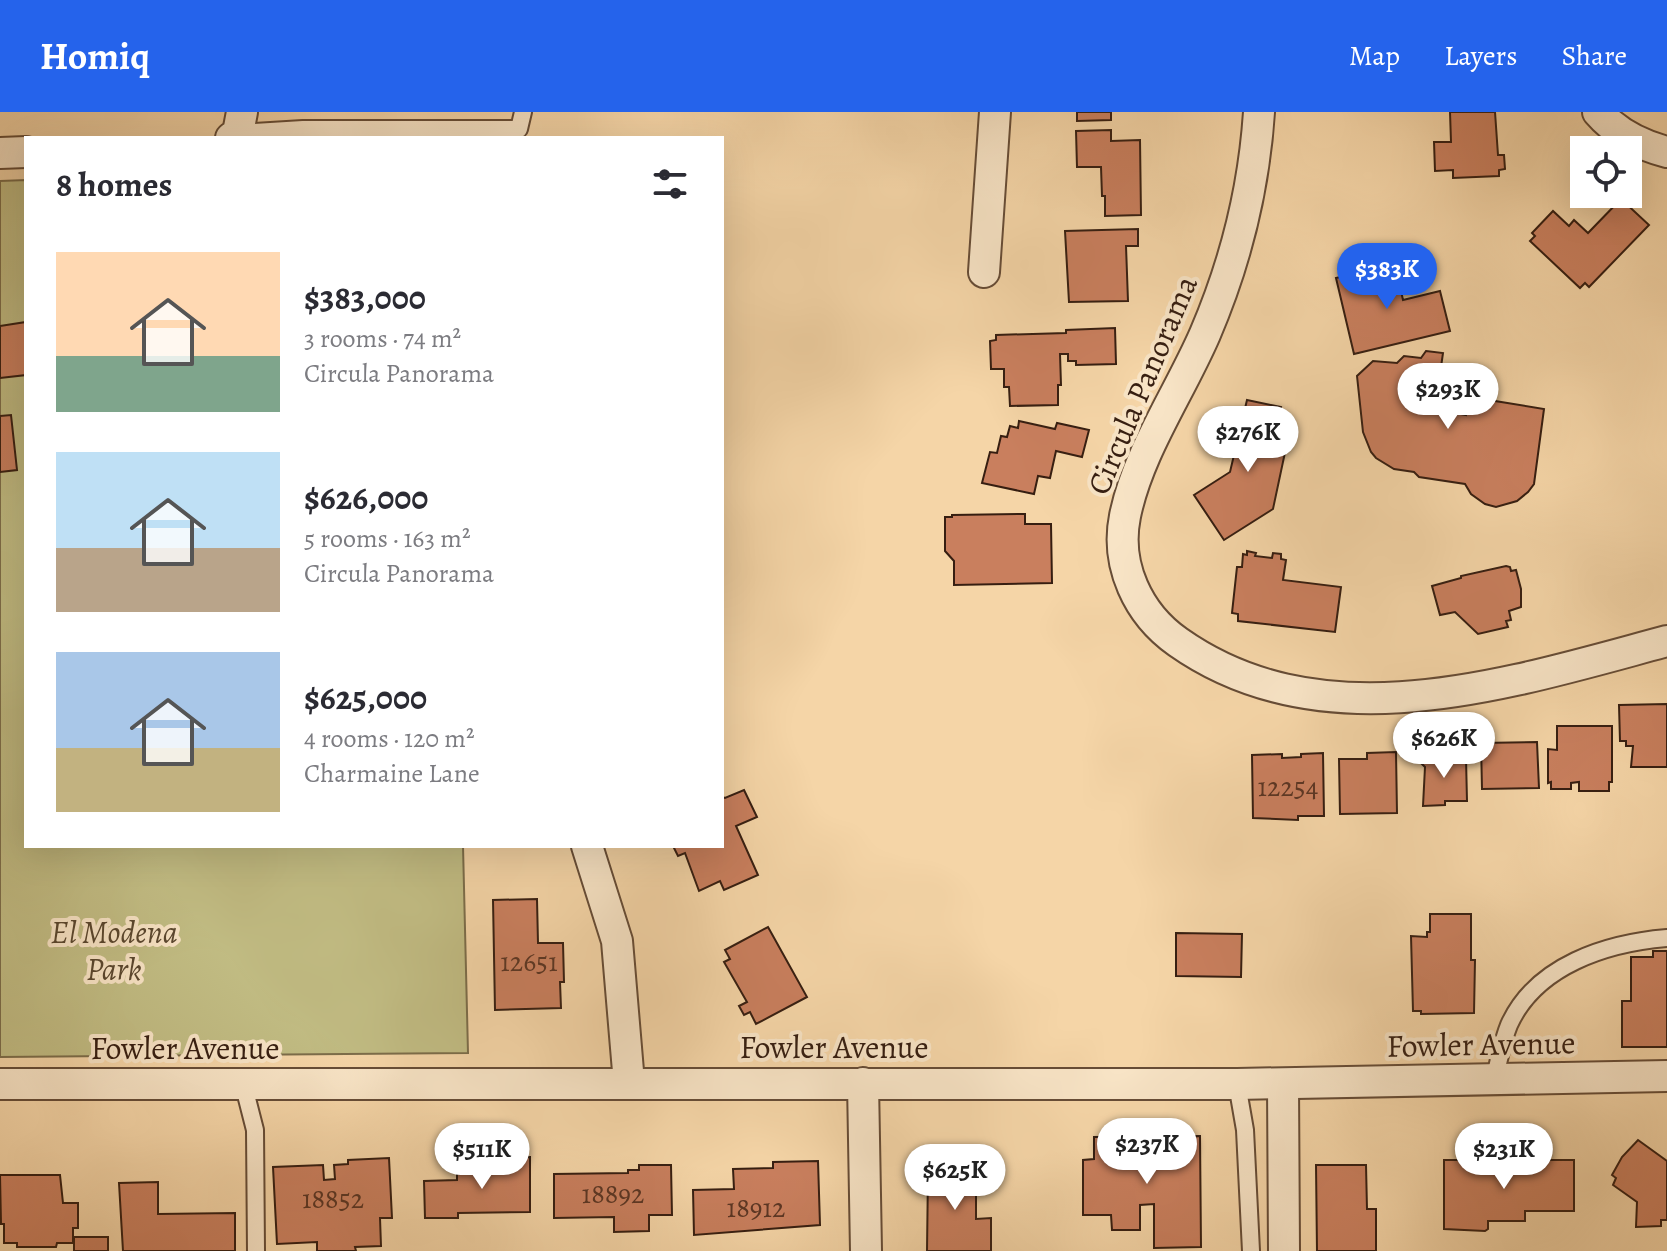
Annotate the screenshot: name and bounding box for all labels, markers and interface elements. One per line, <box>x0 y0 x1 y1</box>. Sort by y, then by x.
text: Homiq <box>40 30 150 82</box>
text: Map <box>1349 37 1400 75</box>
text: Layers <box>1444 37 1517 75</box>
text: Share <box>1561 37 1627 75</box>
map controls <box>1570 136 1642 208</box>
button: locate <box>1570 136 1642 208</box>
text: 8 homes <box>56 161 172 208</box>
icon: filters <box>648 162 692 206</box>
pin: $383K <box>1331 243 1443 311</box>
text: $383K <box>1355 251 1419 286</box>
street label: Circula Panorama <box>1076 269 1208 501</box>
text: $383,000 <box>304 274 426 321</box>
icon: home <box>120 284 216 380</box>
text: 3 rooms · 74 m² <box>304 321 461 356</box>
text: Circula Panorama <box>304 356 494 391</box>
pin: $293K <box>1392 363 1504 431</box>
text: $293K <box>1416 371 1480 406</box>
pin: $276K <box>1192 406 1304 474</box>
text: $276K <box>1215 414 1281 449</box>
text: $626,000 <box>304 474 428 521</box>
icon: home <box>120 484 216 580</box>
text: 5 rooms · 163 m² <box>304 521 471 556</box>
text: Circula Panorama <box>304 556 494 591</box>
text: $625,000 <box>304 674 427 721</box>
icon: home <box>120 684 216 780</box>
pin: $626K <box>1388 712 1500 780</box>
text: $626K <box>1411 720 1477 755</box>
text: 4 rooms · 120 m² <box>304 721 474 756</box>
text: Charmaine Lane <box>304 756 480 791</box>
house number: 12254 <box>1258 768 1318 806</box>
park label: El Modena Park <box>51 910 178 991</box>
house number: 12651 <box>500 943 558 981</box>
street label: Fowler Avenue <box>1386 1020 1576 1068</box>
street label: Fowler Avenue <box>740 1025 928 1069</box>
street label: Fowler Avenue <box>91 1026 279 1070</box>
pin: $237K <box>1091 1118 1203 1186</box>
pin: $511K <box>426 1123 538 1191</box>
pin: $231K <box>1448 1123 1560 1191</box>
text: $237K <box>1115 1126 1179 1161</box>
text: $511K <box>453 1131 511 1166</box>
text: $231K <box>1473 1131 1535 1166</box>
pin: $625K <box>899 1144 1011 1212</box>
text: $625K <box>922 1152 988 1187</box>
house number: 18892 <box>582 1175 644 1213</box>
house number: 18852 <box>302 1180 364 1218</box>
house number: 18912 <box>727 1189 785 1227</box>

